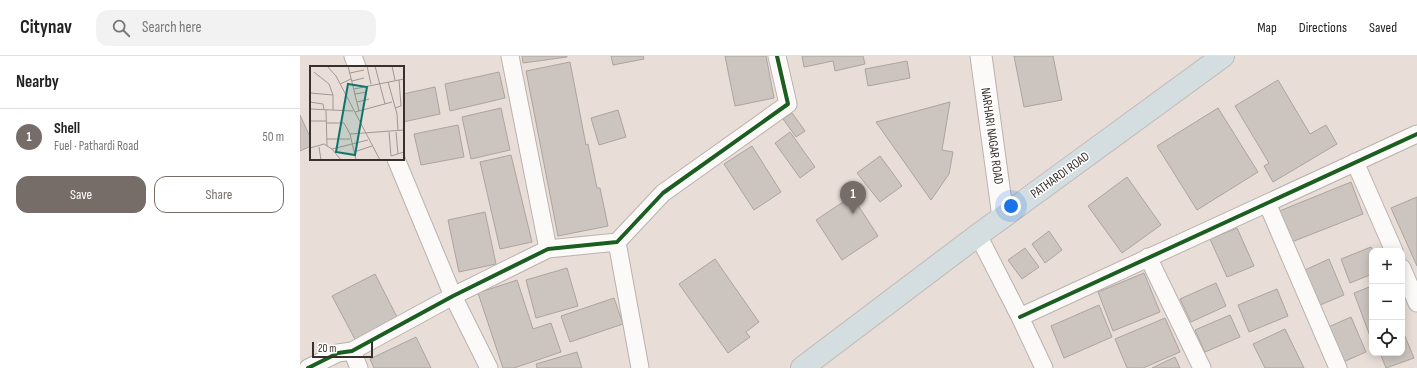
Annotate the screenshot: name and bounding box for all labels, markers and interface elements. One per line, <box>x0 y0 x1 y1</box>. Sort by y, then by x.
search box <box>96 10 376 46</box>
text: Citynav <box>20 16 72 39</box>
icon: search <box>110 17 132 39</box>
text: Search here <box>142 18 202 37</box>
text: Map <box>1257 19 1277 36</box>
text: Directions <box>1299 19 1347 36</box>
text: Saved <box>1369 19 1397 36</box>
inset map <box>310 66 404 160</box>
text: Nearby <box>16 72 59 92</box>
street label: NARHARI NAGAR ROAD <box>977 87 1007 185</box>
text: Shell <box>54 119 80 138</box>
text: 1 <box>26 129 32 145</box>
text: 50 m <box>263 129 284 145</box>
text: Fuel · Pathardi Road <box>54 138 139 154</box>
street label: PATHARDI ROAD <box>1027 148 1093 202</box>
button: Save <box>16 176 146 213</box>
button: Share <box>154 176 284 213</box>
pin: 1 <box>840 181 866 214</box>
your location <box>1001 196 1021 216</box>
map controls <box>1369 248 1405 356</box>
button: + <box>1369 248 1405 284</box>
button: − <box>1369 284 1405 320</box>
button: locate <box>1369 320 1405 356</box>
scale bar <box>312 340 373 359</box>
text: 20 m <box>318 342 336 355</box>

